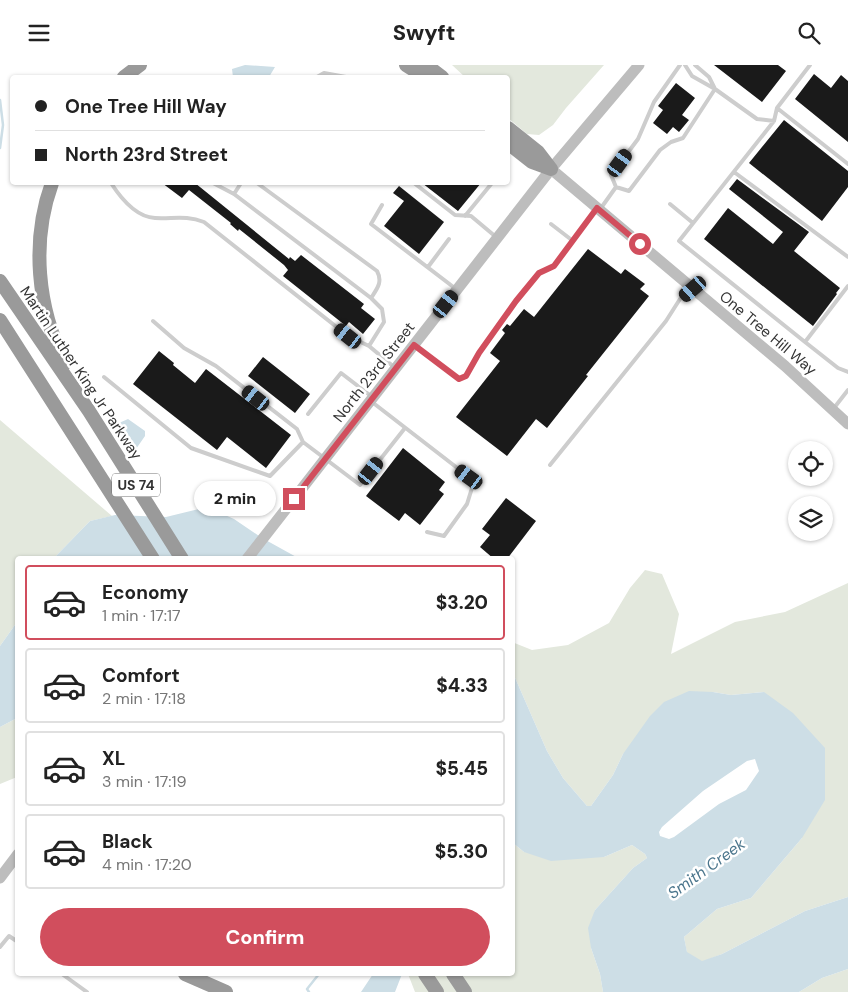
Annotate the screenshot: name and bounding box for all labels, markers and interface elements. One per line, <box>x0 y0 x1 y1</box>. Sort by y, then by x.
text: Swyft <box>393 18 455 47</box>
icon: menu <box>25 19 53 47</box>
icon: search <box>795 19 823 47</box>
text: One Tree Hill Way <box>65 94 227 119</box>
text: North 23rd Street <box>65 142 228 167</box>
car <box>605 146 634 180</box>
route start <box>629 233 651 255</box>
car <box>676 273 709 305</box>
street label: Martin Luther King Jr Parkway <box>15 282 147 464</box>
street label: One Tree Hill Way <box>715 286 821 380</box>
car <box>430 288 461 320</box>
street label: North 23rd Street <box>329 318 420 426</box>
car <box>331 321 364 351</box>
car <box>239 383 272 413</box>
map controls <box>788 441 833 541</box>
button: locate <box>788 441 833 486</box>
car <box>355 455 386 487</box>
car <box>452 462 485 492</box>
road number: US 74 <box>112 473 160 497</box>
callout: 2 min <box>194 481 276 517</box>
text: 2 min <box>214 488 256 509</box>
route end <box>283 488 305 510</box>
button: layers <box>788 496 833 541</box>
icon: car <box>42 580 87 625</box>
text: Economy <box>102 580 189 605</box>
text: $3.20 <box>436 590 488 615</box>
text: 1 min · 17:17 <box>102 605 181 626</box>
icon: car <box>42 663 87 708</box>
text: Comfort <box>102 663 180 688</box>
text: $4.33 <box>436 673 488 698</box>
text: 2 min · 17:18 <box>102 688 186 709</box>
icon: car <box>42 746 87 791</box>
text: XL <box>102 746 125 771</box>
text: $5.45 <box>435 756 488 781</box>
text: 3 min · 17:19 <box>102 771 186 792</box>
icon: car <box>42 829 87 874</box>
text: Black <box>102 829 153 854</box>
water label: Smith Creek <box>663 833 750 904</box>
text: $5.30 <box>435 839 488 864</box>
text: 4 min · 17:20 <box>102 854 192 875</box>
button: Confirm <box>40 908 490 966</box>

